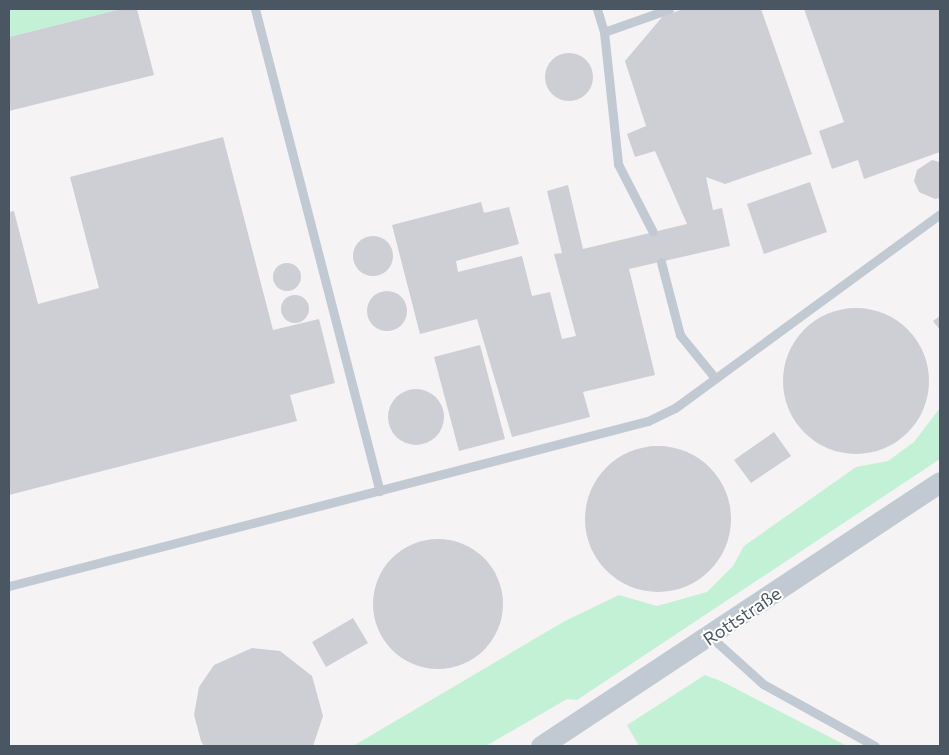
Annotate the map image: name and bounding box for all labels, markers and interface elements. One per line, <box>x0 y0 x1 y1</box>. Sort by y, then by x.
street label: Rottstraße <box>699 582 785 650</box>

